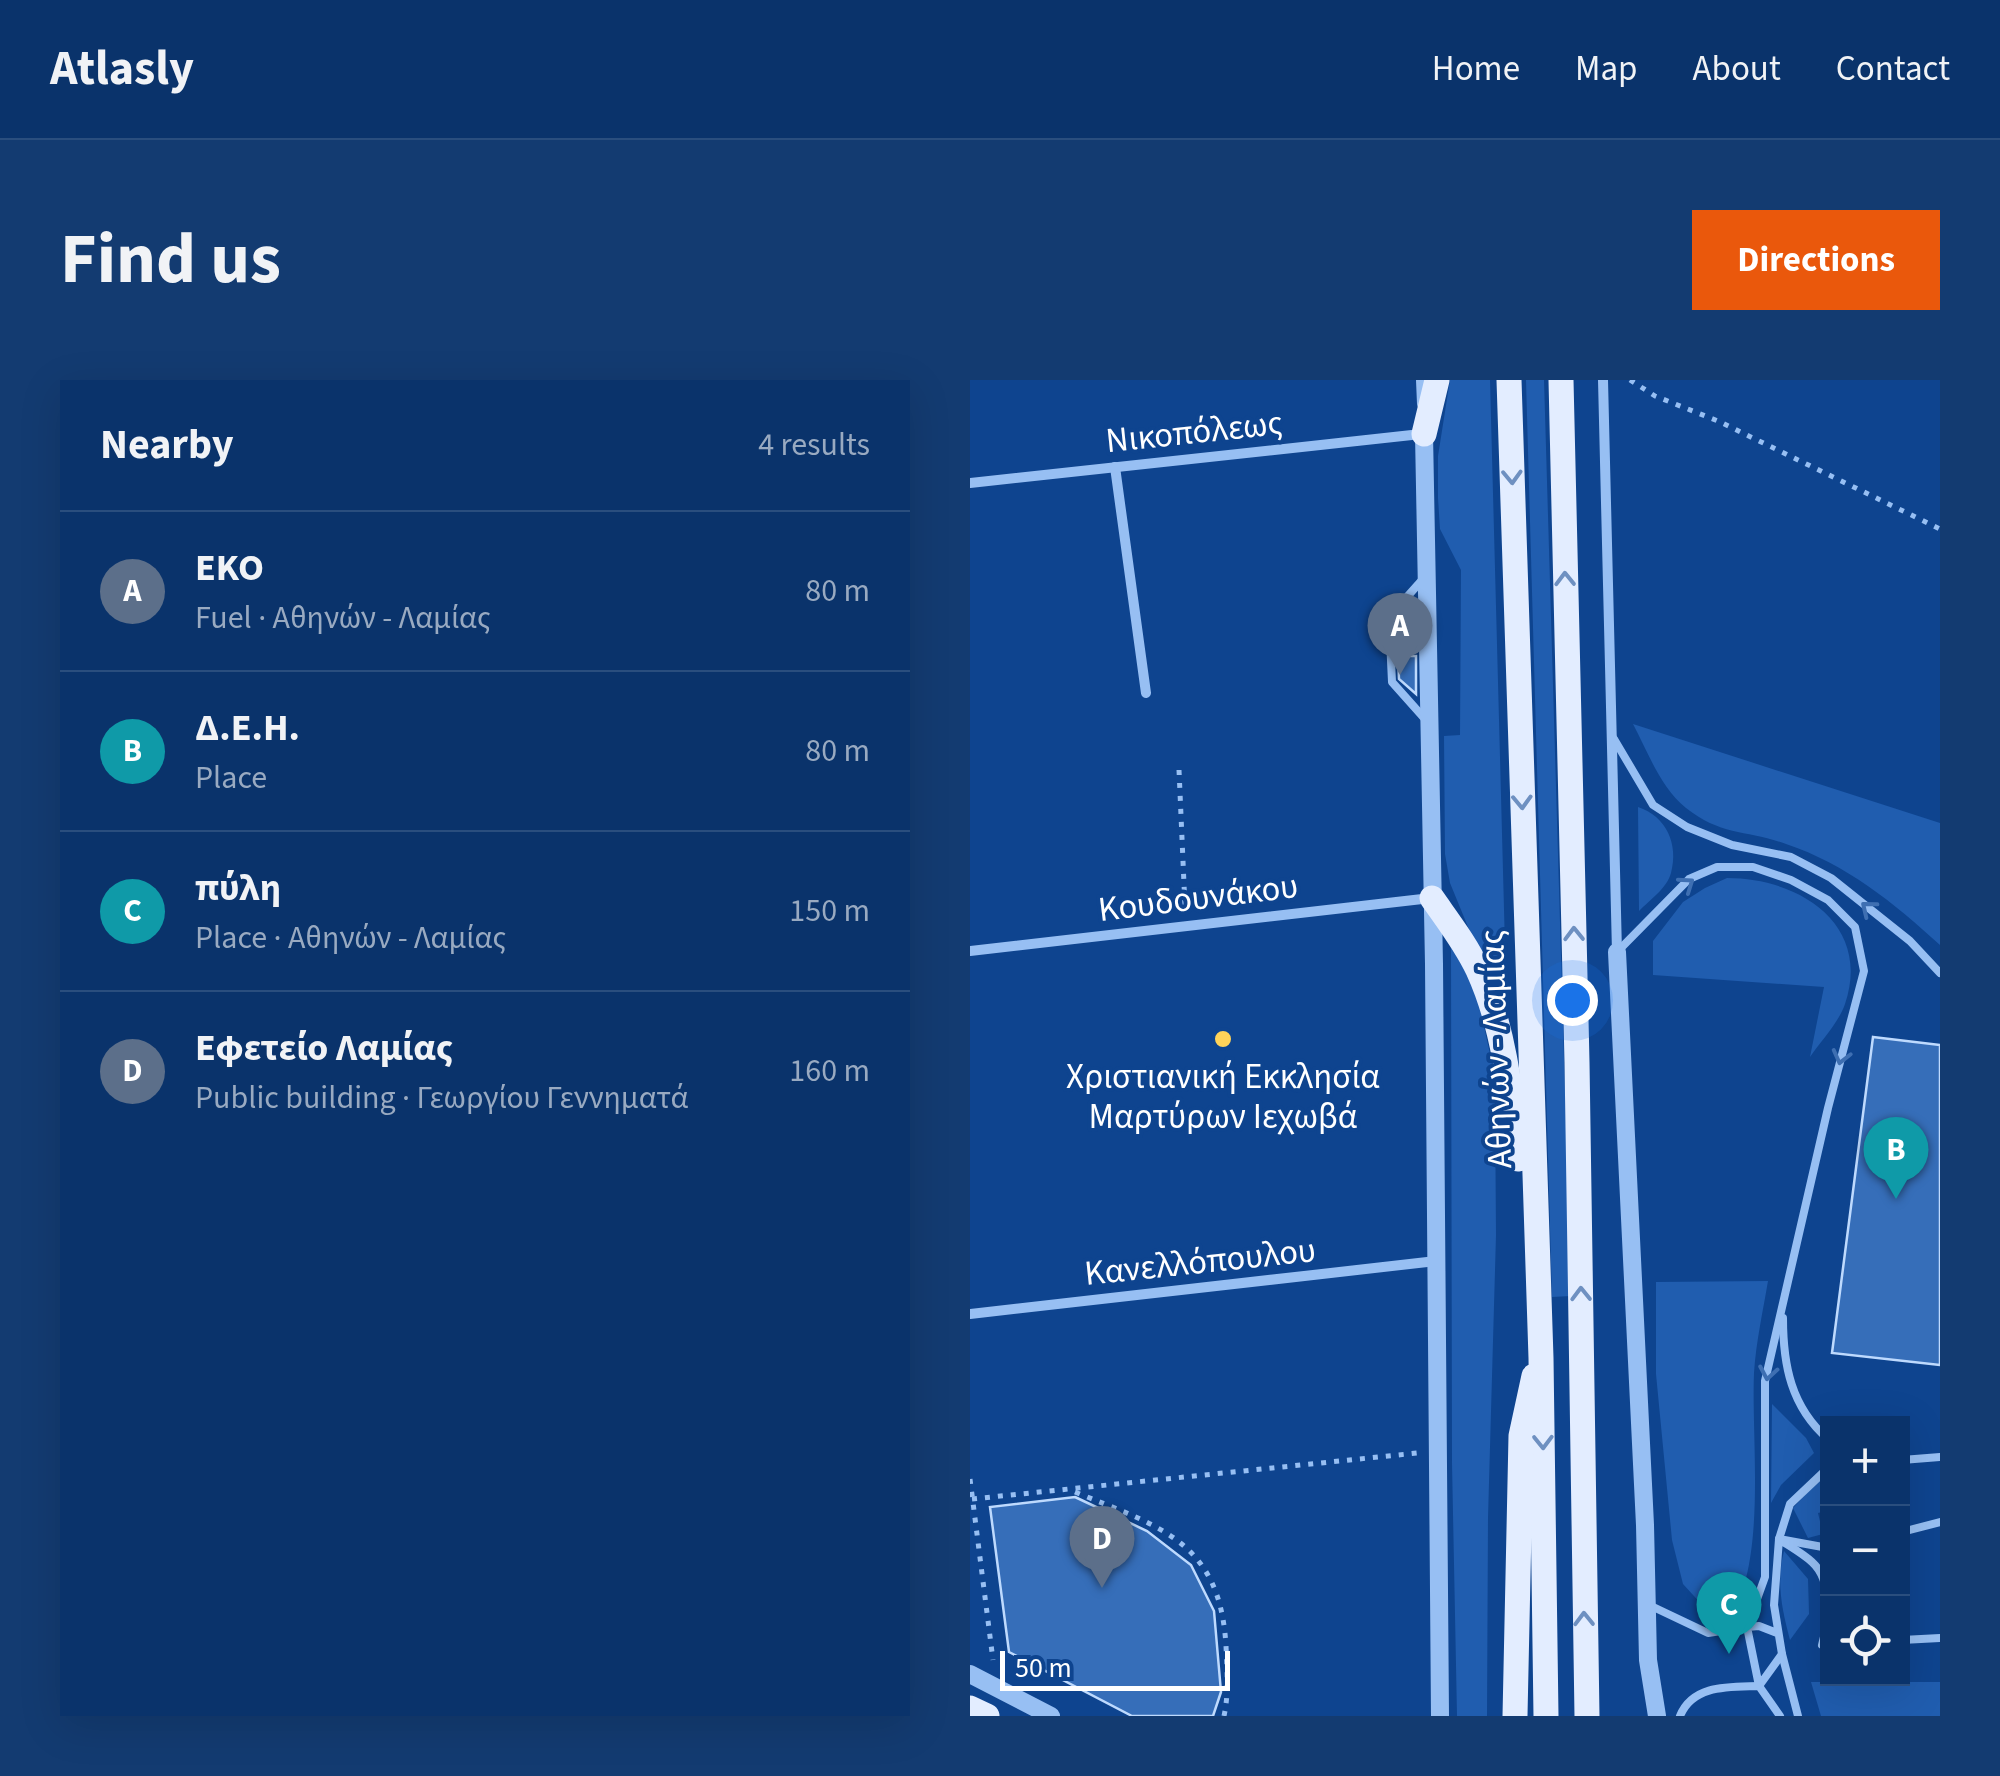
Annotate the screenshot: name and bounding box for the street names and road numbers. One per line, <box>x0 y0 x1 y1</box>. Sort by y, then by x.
street label: Νικοπόλεως <box>1103 398 1285 466</box>
street label: Κουδουνάκου <box>1095 861 1301 935</box>
street label: Αθηνών - Λαμίας <box>1467 929 1525 1169</box>
street label: Κανελλόπουλου <box>1082 1225 1318 1299</box>

